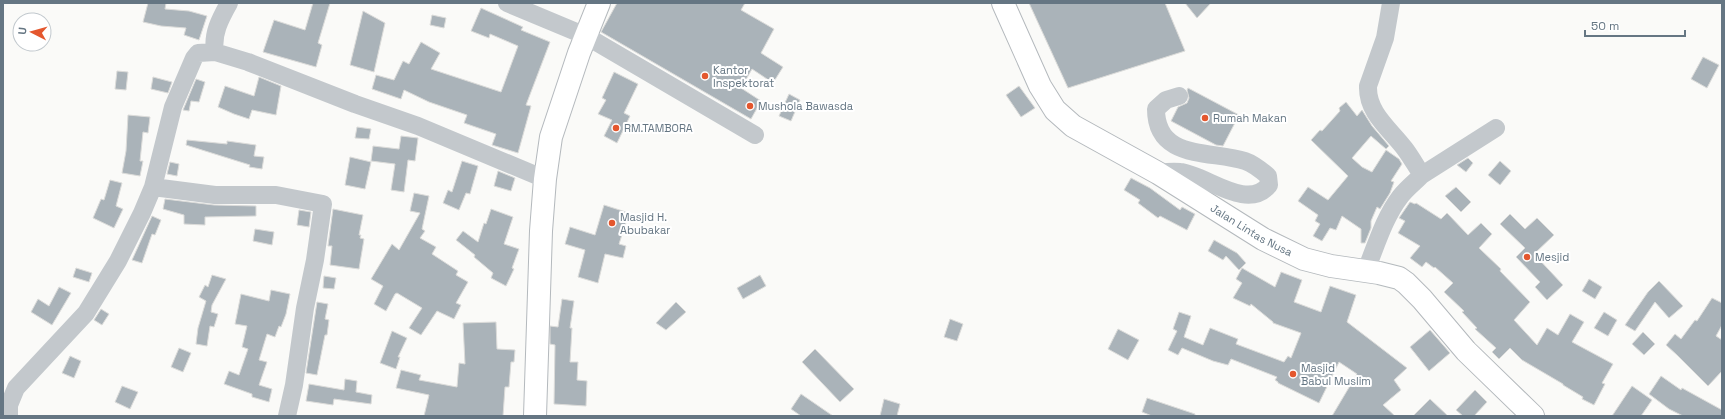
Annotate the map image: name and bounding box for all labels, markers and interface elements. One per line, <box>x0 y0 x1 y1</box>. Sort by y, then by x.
north arrow <box>12 12 52 52</box>
scale bar <box>1585 12 1685 38</box>
text: 50 m <box>1591 18 1619 34</box>
text: U <box>15 27 29 35</box>
place label: Kantor Inspektorat <box>713 63 774 90</box>
marker: Kantor Inspektorat <box>700 71 710 81</box>
place label: Mushola Bawasda <box>758 99 854 113</box>
marker: Mushola Bawasda <box>745 101 755 111</box>
place label: Rumah Makan <box>1213 111 1287 125</box>
marker: Rumah Makan <box>1200 113 1210 123</box>
place label: RM.TAMBORA <box>624 121 693 135</box>
marker: RM.TAMBORA <box>611 123 621 133</box>
street label: Jalan Lintas Nusa <box>1208 201 1295 260</box>
place label: Masjid H. Abubakar <box>620 210 670 237</box>
marker: Masjid H. Abubakar <box>607 218 617 228</box>
place label: Mesjid <box>1535 250 1569 264</box>
marker: Mesjid <box>1522 252 1532 262</box>
place label: Masjid Babul Muslim <box>1301 361 1371 388</box>
marker: Masjid Babul Muslim <box>1288 369 1298 379</box>

